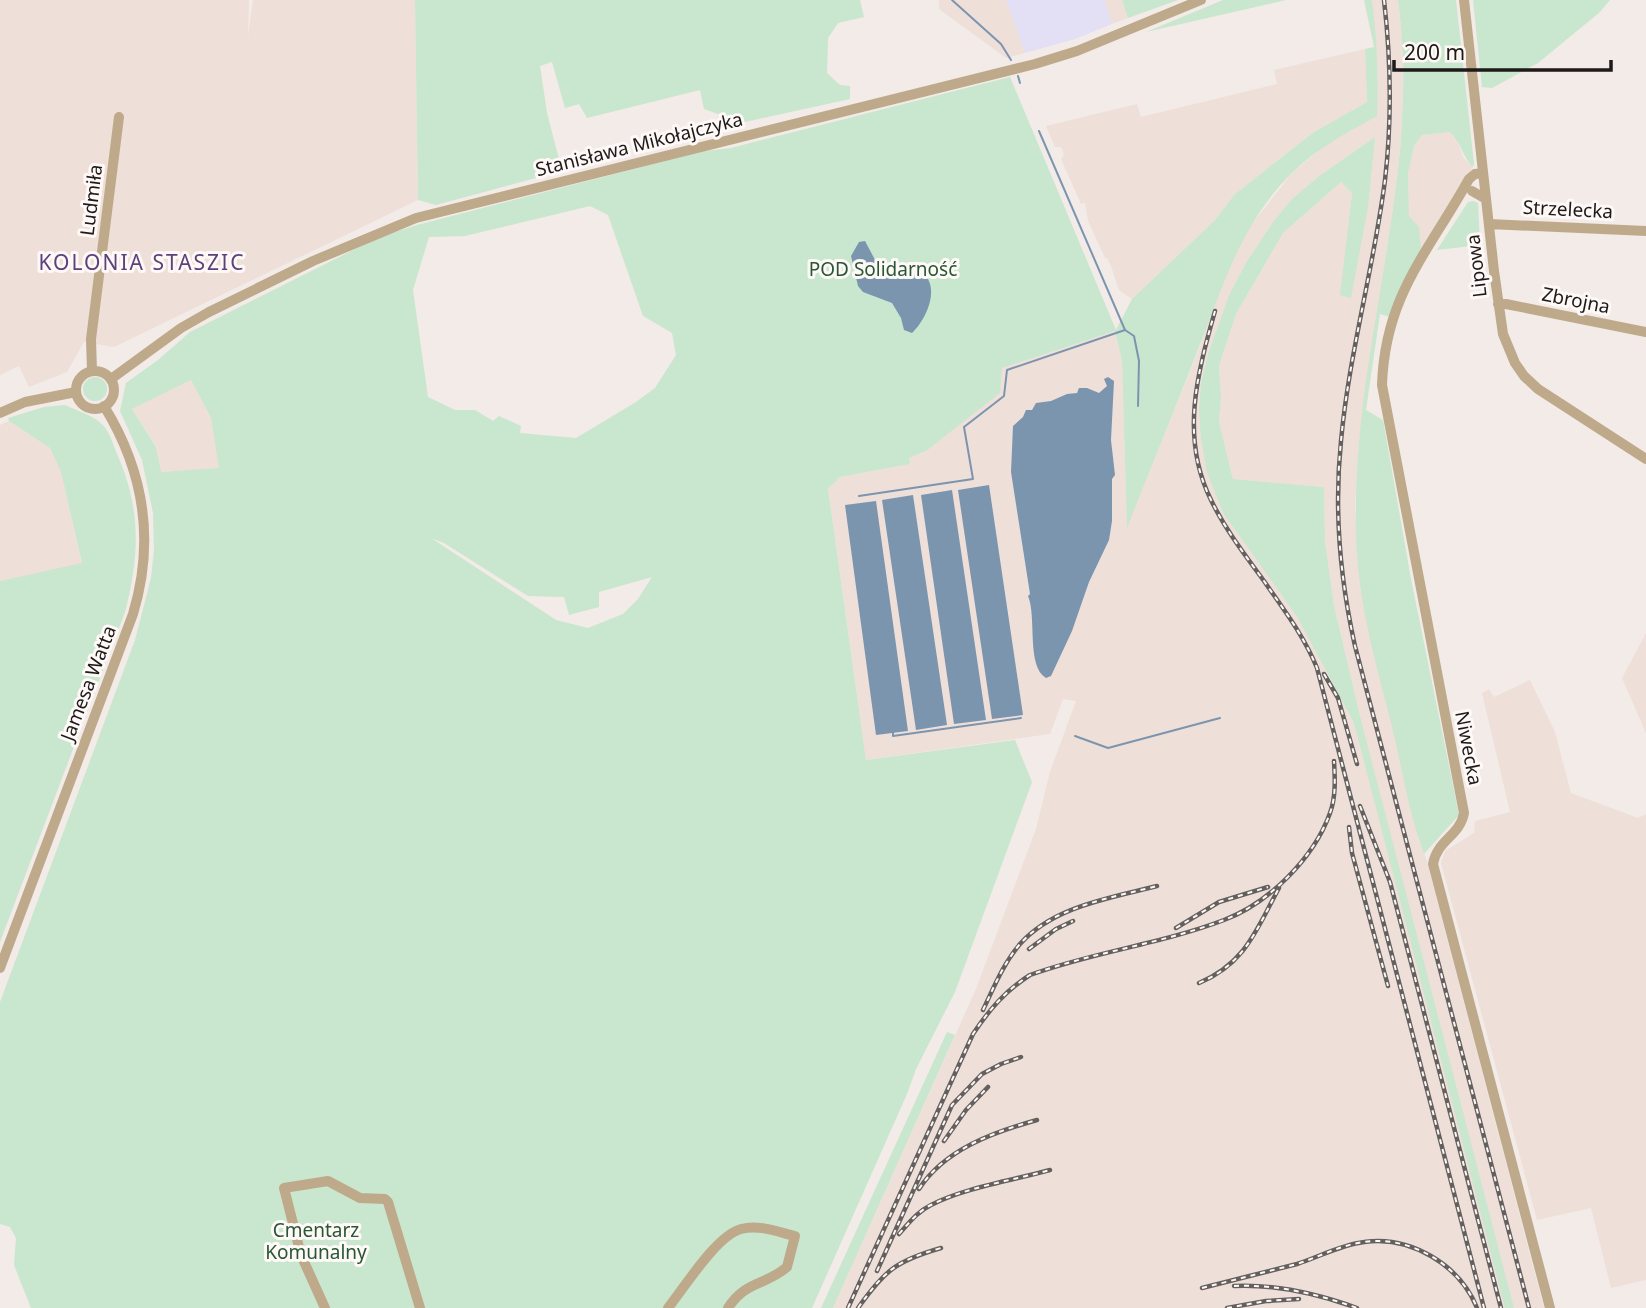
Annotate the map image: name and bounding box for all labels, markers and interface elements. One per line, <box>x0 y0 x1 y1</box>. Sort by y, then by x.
scale bar <box>1394 28 1611 72</box>
text: 200 m <box>1404 38 1465 66</box>
street label: Stanisława Mikołajczyka <box>533 106 745 182</box>
street label: Ludmiła <box>74 163 108 237</box>
street label: Strzelecka <box>1522 194 1614 224</box>
street label: Lipowa <box>1459 233 1493 299</box>
district label: KOLONIA STASZIC <box>38 248 246 276</box>
park label: POD Solidarność <box>809 256 957 282</box>
street label: Zbrojna <box>1540 281 1612 319</box>
street label: Jamesa Watta <box>53 622 122 746</box>
street label: Niwecka <box>1449 709 1489 787</box>
park label: Cmentarz Komunalny <box>265 1217 367 1265</box>

